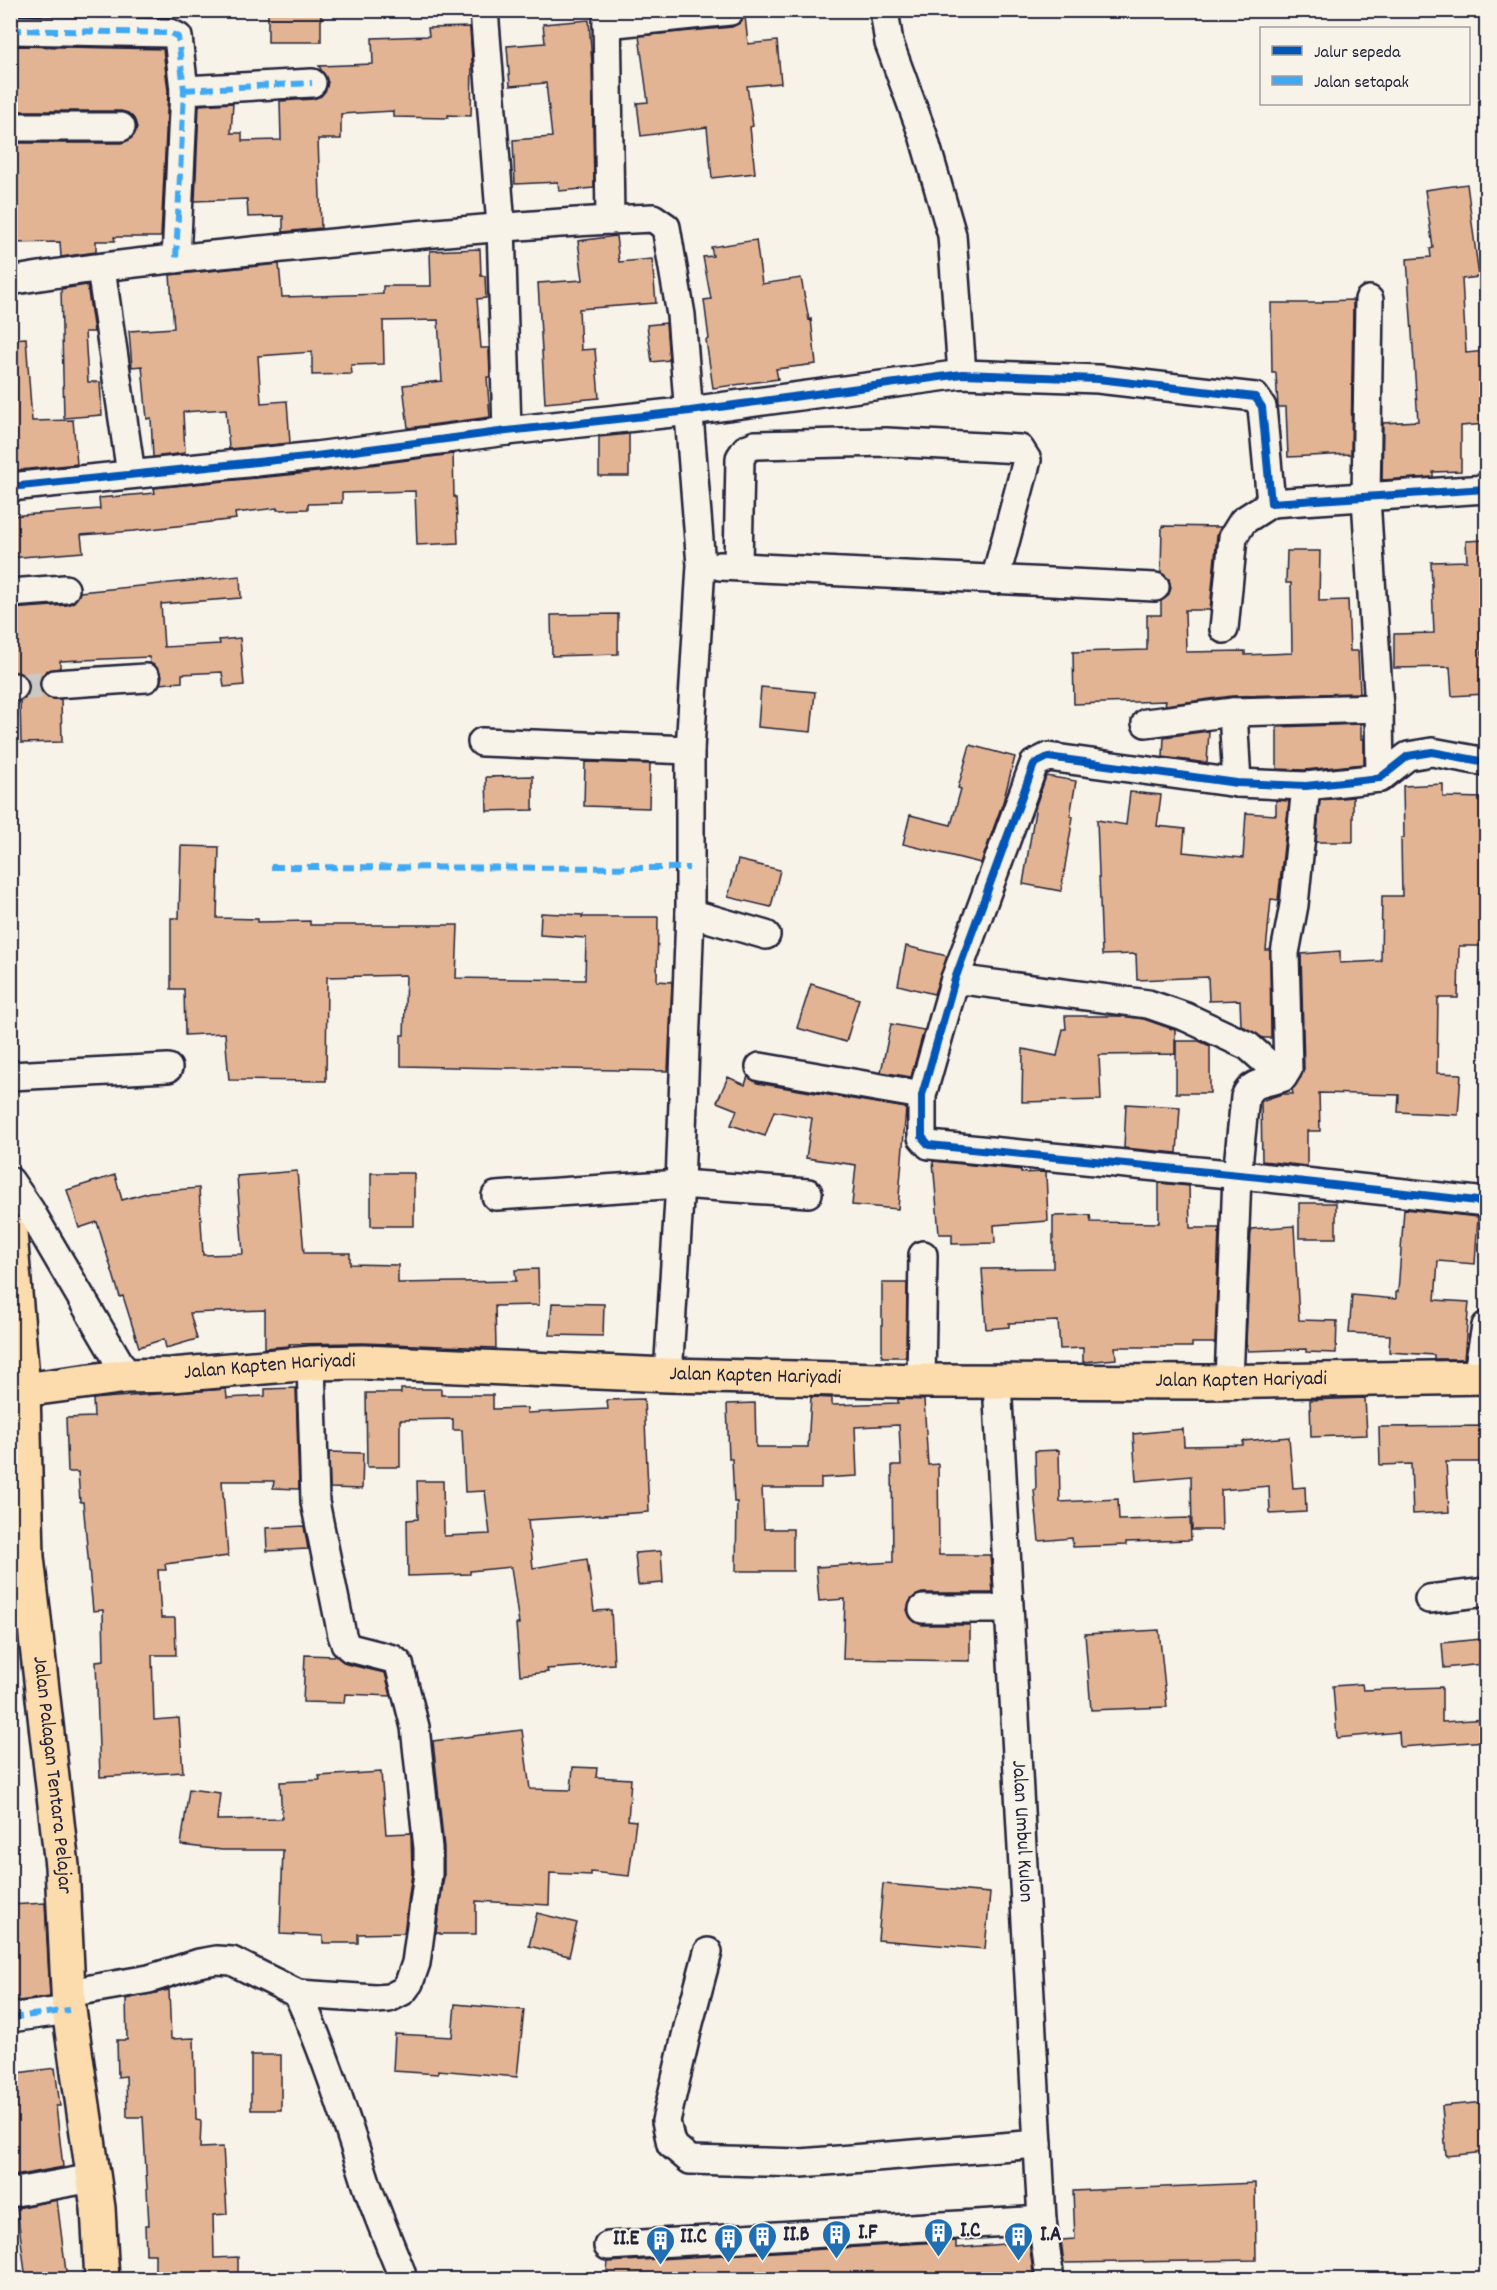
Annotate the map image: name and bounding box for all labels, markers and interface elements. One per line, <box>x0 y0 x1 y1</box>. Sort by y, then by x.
legend <box>1260 27 1470 105</box>
text: Jalur sepeda <box>1314 41 1401 66</box>
text: Jalan setapak <box>1314 71 1409 96</box>
street label: Jalan Kapten Hariyadi <box>183 1347 356 1389</box>
street label: Jalan Kapten Hariyadi <box>669 1360 842 1394</box>
street label: Jalan Kapten Hariyadi <box>1155 1365 1328 1397</box>
street label: Jalan Palagan Tentara Pelajar <box>23 1655 78 1895</box>
street label: Jalan Umbul Kulon <box>1002 1760 1040 1903</box>
building icon: I.C <box>923 2216 955 2258</box>
place label: I.C <box>960 2217 981 2247</box>
building icon: I.F <box>821 2218 853 2260</box>
place label: I.F <box>858 2219 878 2249</box>
building icon: II.B <box>746 2220 778 2262</box>
building icon: I.A <box>1003 2220 1035 2262</box>
place label: II.B <box>783 2221 810 2251</box>
place label: I.A <box>1040 2221 1061 2251</box>
building icon: II.C <box>712 2222 744 2264</box>
place label: II.C <box>680 2223 708 2253</box>
building icon: II.E <box>644 2224 676 2266</box>
place label: II.E <box>613 2225 639 2255</box>

